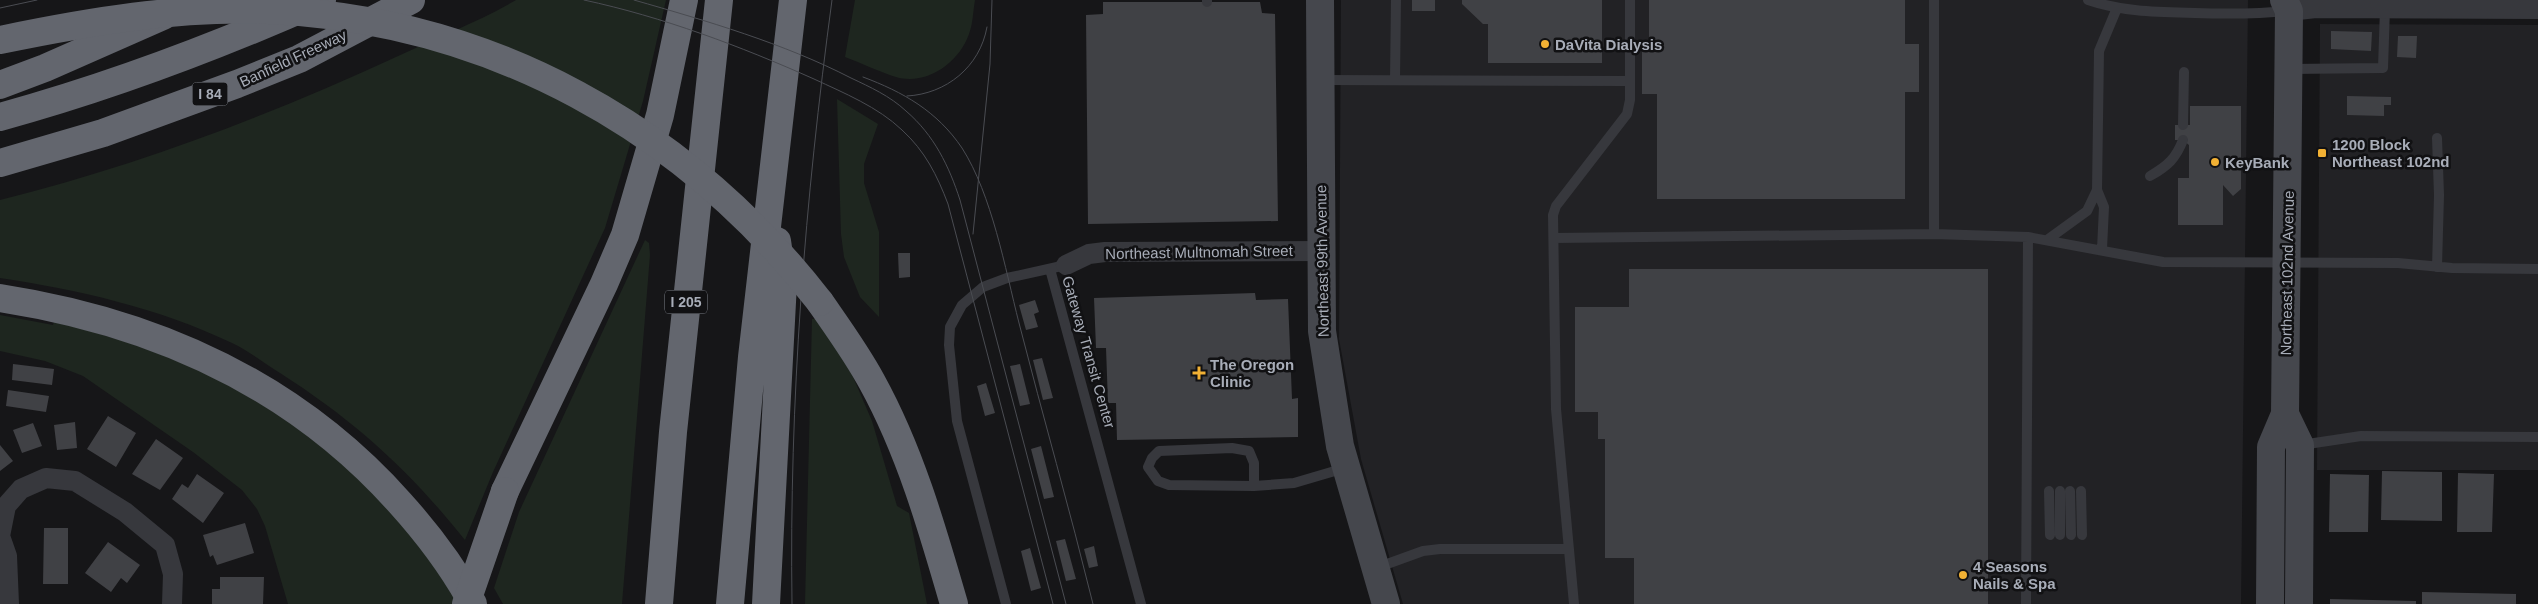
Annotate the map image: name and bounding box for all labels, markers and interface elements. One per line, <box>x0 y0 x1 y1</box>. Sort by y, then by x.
street label: Banfield Freeway <box>237 26 350 90</box>
place label: DaVita Dialysis <box>1555 36 1662 53</box>
marker: DaVita Dialysis <box>1539 38 1551 50</box>
road number: I 84 <box>192 82 228 106</box>
place label: 1200 Block Northeast 102nd <box>2332 136 2450 170</box>
marker: 1200 Block Northeast 102nd <box>2316 147 2328 159</box>
place label: KeyBank <box>2225 154 2290 171</box>
marker: KeyBank <box>2209 156 2221 168</box>
street label: Northeast 99th Avenue <box>1312 185 1332 337</box>
street label: Northeast 102nd Avenue <box>2277 190 2297 356</box>
street label: Northeast Multnomah Street <box>1105 242 1294 262</box>
street label: Gateway Transit Center <box>1059 274 1119 430</box>
road number: I 205 <box>665 290 707 314</box>
place label: The Oregon Clinic <box>1210 356 1294 390</box>
marker: The Oregon Clinic <box>1192 366 1206 380</box>
place label: 4 Seasons Nails & Spa <box>1973 558 2056 592</box>
marker: 4 Seasons Nails & Spa <box>1957 569 1969 581</box>

